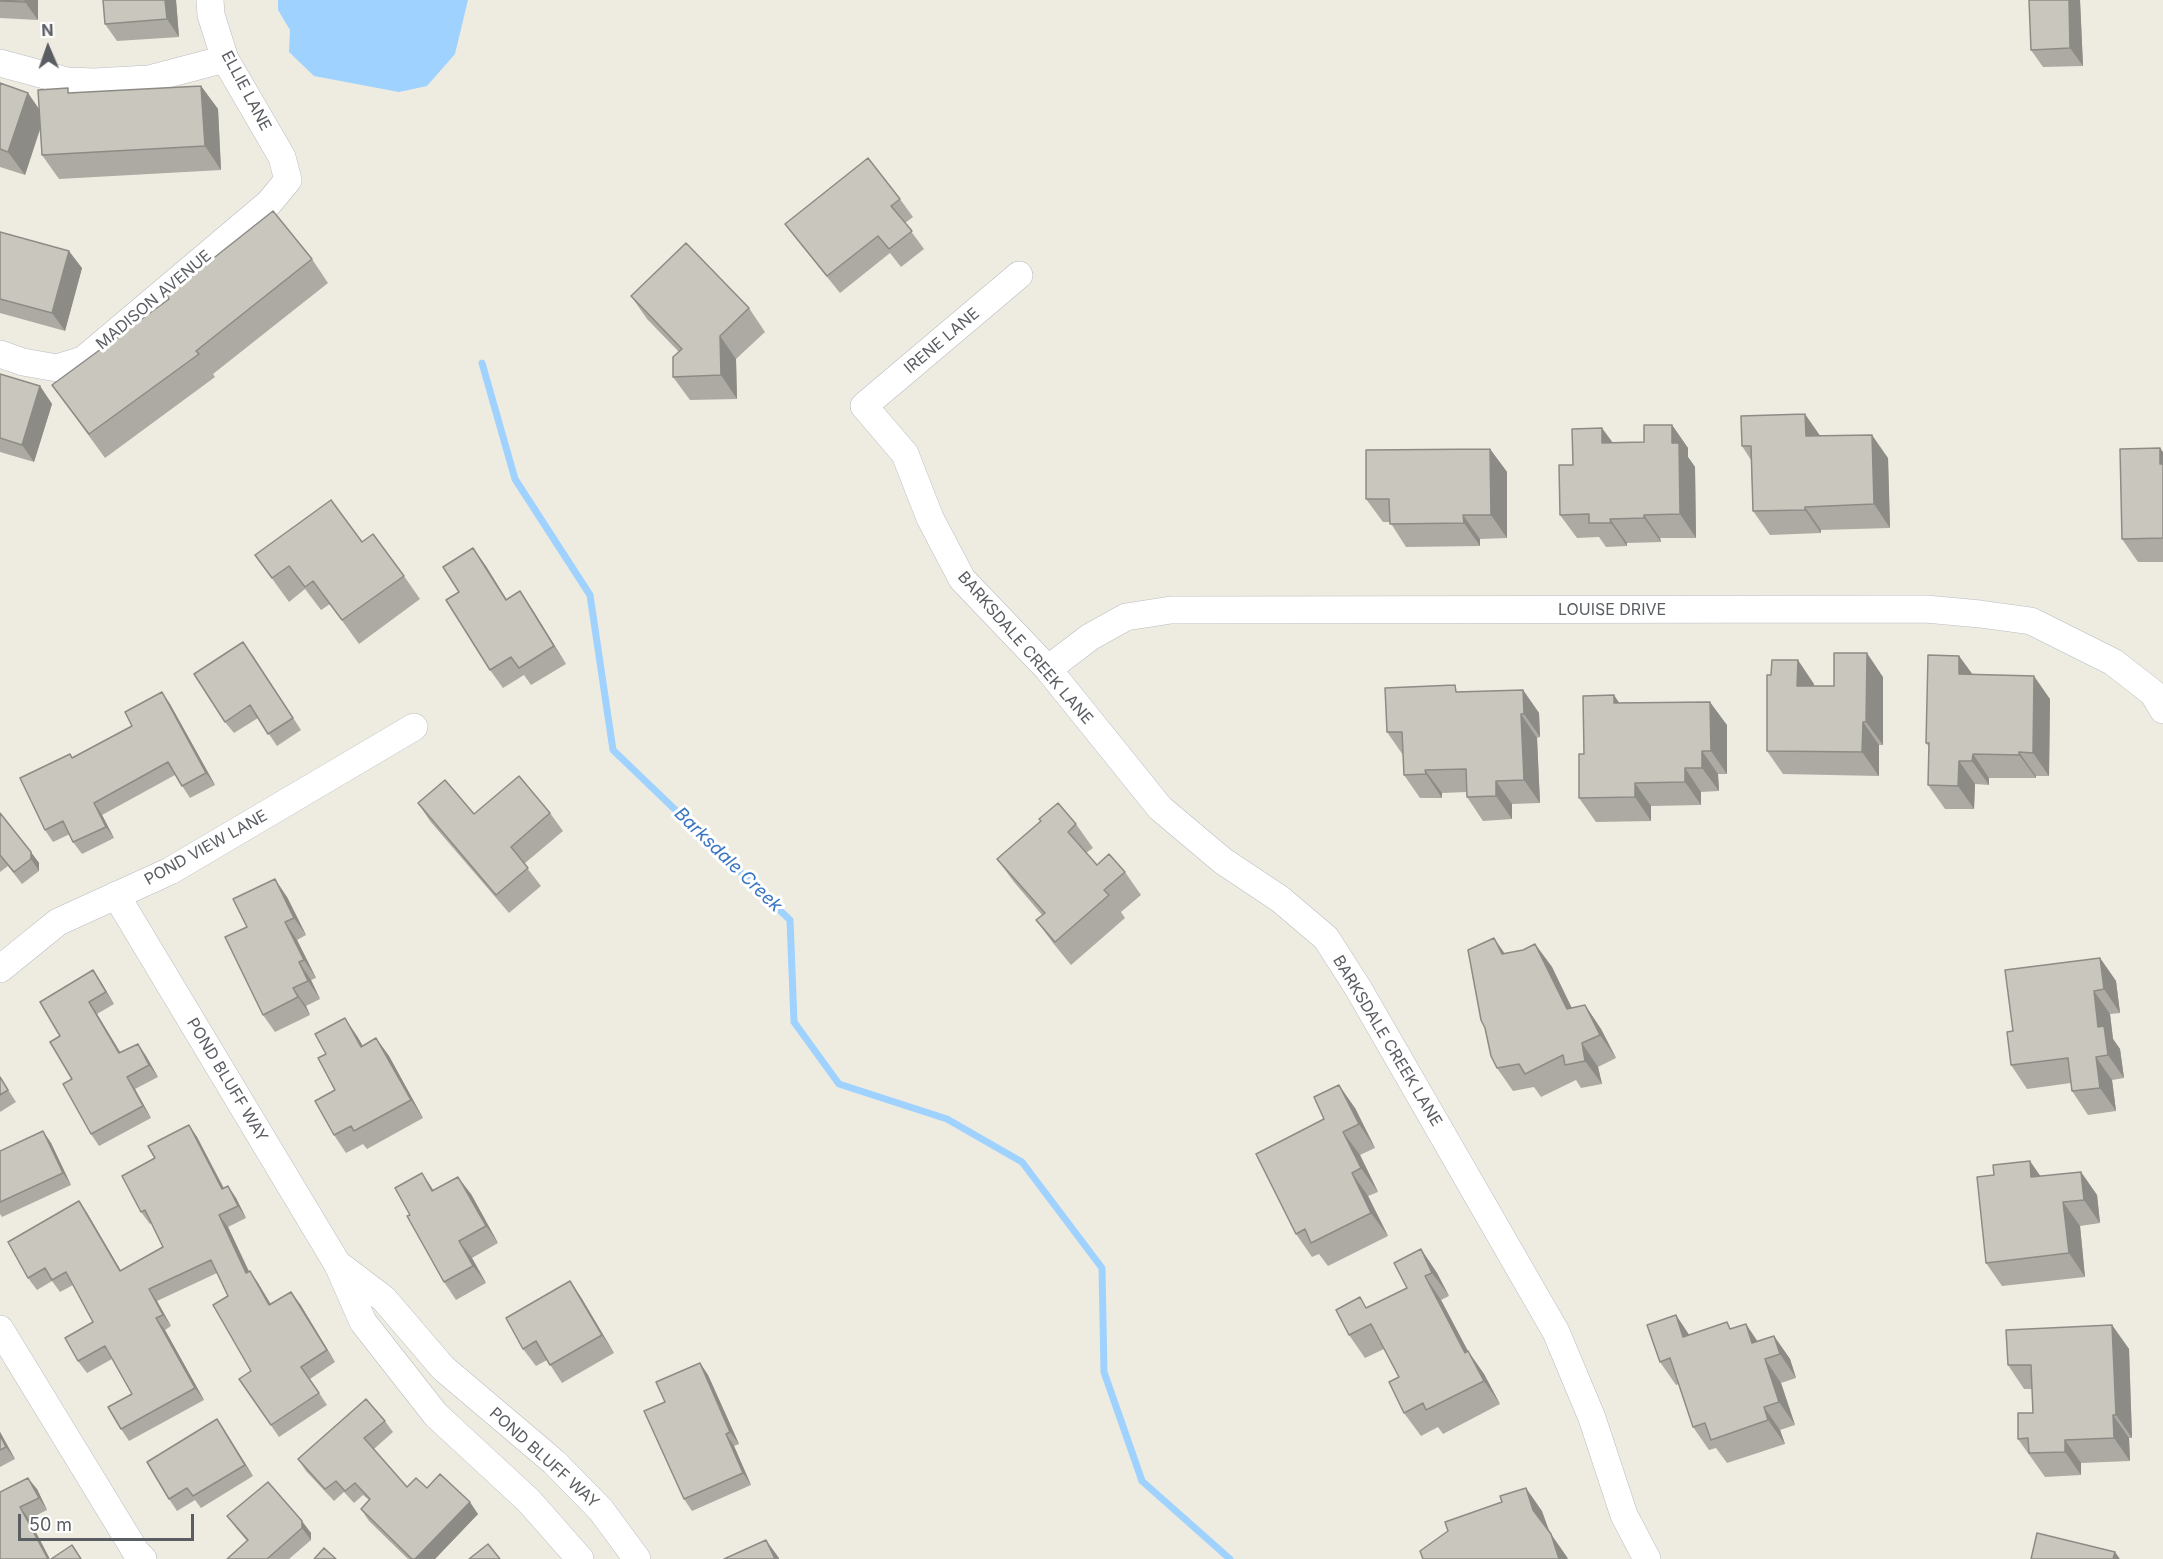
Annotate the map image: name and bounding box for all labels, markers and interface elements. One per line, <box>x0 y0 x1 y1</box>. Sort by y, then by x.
north arrow <box>18 18 78 78</box>
text: N <box>41 20 54 40</box>
street label: ELLIE LANE <box>217 48 275 134</box>
street label: MADISON AVENUE <box>92 246 216 354</box>
street label: IRENE LANE <box>901 304 983 378</box>
street label: BARKSDALE CREEK LANE <box>953 568 1097 728</box>
street label: LOUISE DRIVE <box>1558 600 1666 620</box>
water label: Barksdale Creek <box>670 803 786 917</box>
street label: POND VIEW LANE <box>141 806 271 890</box>
street label: BARKSDALE CREEK LANE <box>1328 952 1446 1130</box>
street label: POND BLUFF WAY <box>182 1015 272 1145</box>
street label: POND BLUFF WAY <box>485 1404 603 1512</box>
scale bar <box>21 1502 196 1540</box>
text: 50 m <box>29 1514 72 1535</box>

